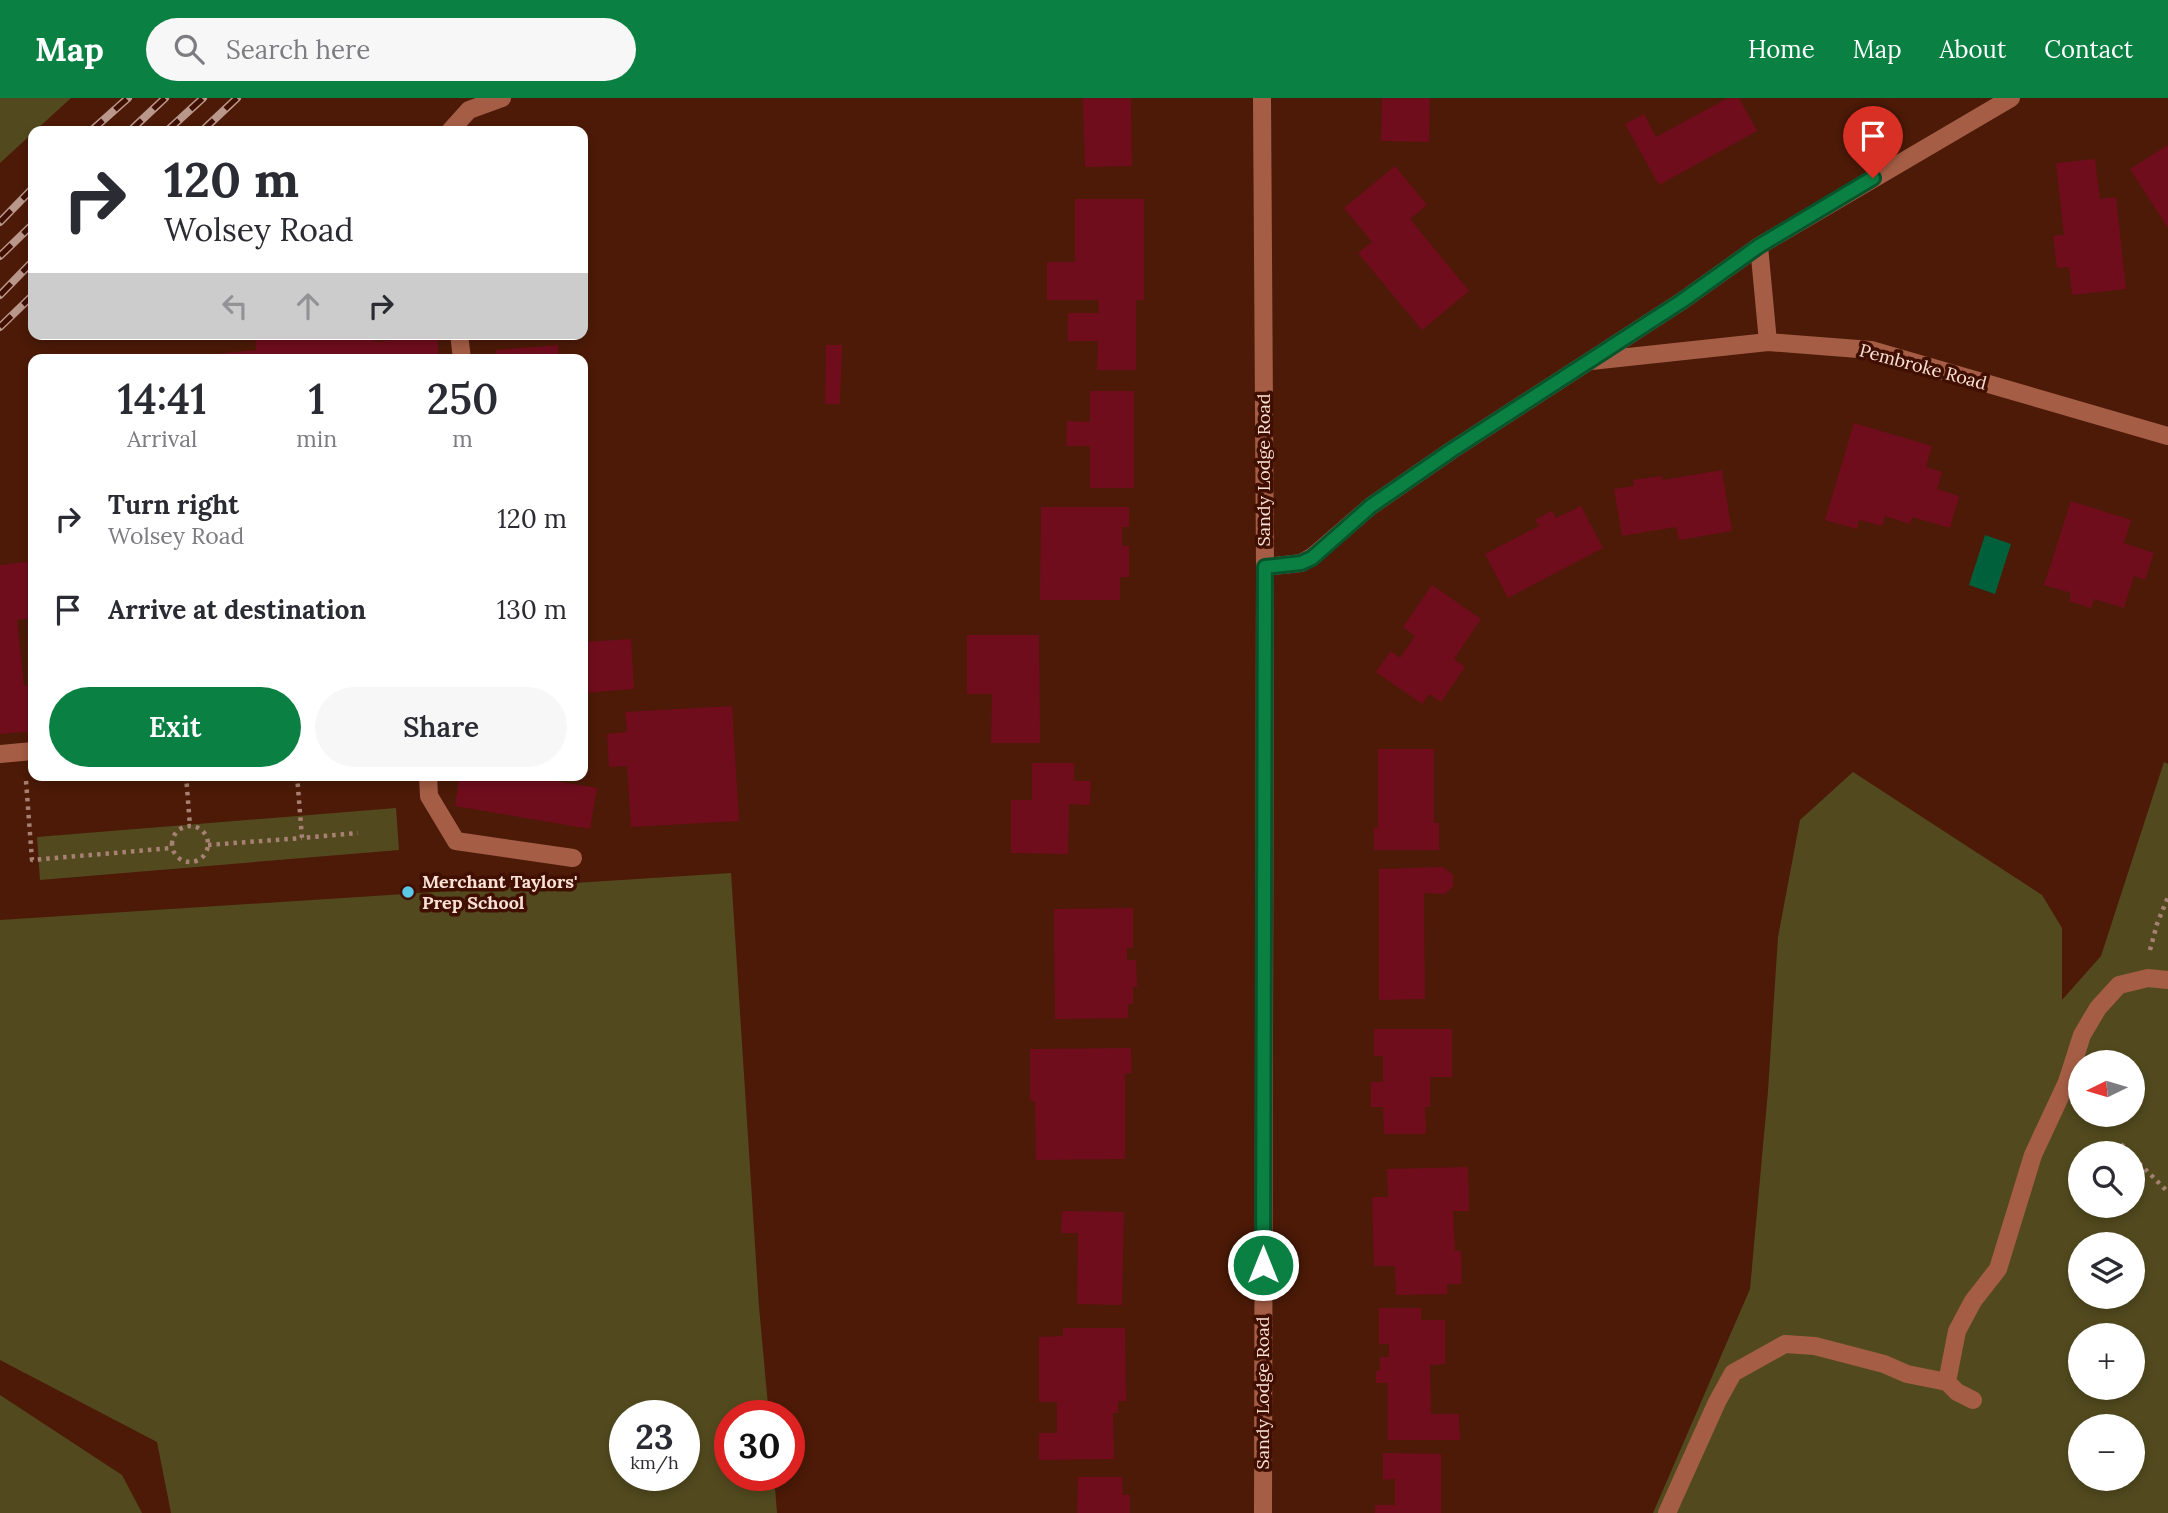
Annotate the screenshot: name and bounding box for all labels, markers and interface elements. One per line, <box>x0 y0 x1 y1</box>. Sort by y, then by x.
search box <box>146 18 636 81</box>
text: Map <box>35 28 104 70</box>
icon: search <box>170 30 208 68</box>
text: Search here <box>226 33 370 66</box>
text: Home <box>1748 34 1815 65</box>
text: Map <box>1853 34 1902 65</box>
text: About <box>1940 34 2006 65</box>
text: Contact <box>2044 34 2133 65</box>
pin <box>1843 106 1903 178</box>
icon: arrive <box>1854 117 1892 155</box>
text: 120 m <box>164 148 299 210</box>
icon: right <box>49 154 140 245</box>
text: Wolsey Road <box>164 209 354 250</box>
icon: left <box>216 287 254 325</box>
icon: ahead <box>289 287 327 325</box>
icon: right <box>362 287 400 325</box>
street label: Pembroke Road <box>1857 338 1990 395</box>
text: 14:41 <box>118 372 207 426</box>
text: 1 <box>309 372 325 426</box>
text: 250 <box>427 372 498 426</box>
street label: Sandy Lodge Road <box>1252 393 1275 547</box>
text: Arrival <box>127 424 197 453</box>
text: min <box>296 424 337 453</box>
text: m <box>452 424 473 453</box>
text: Turn right <box>108 488 239 521</box>
icon: right <box>49 500 87 538</box>
text: 120 m <box>497 502 567 535</box>
text: Wolsey Road <box>108 521 244 550</box>
icon: arrive <box>49 591 87 629</box>
text: Arrive at destination <box>108 593 366 626</box>
text: 130 m <box>497 593 567 626</box>
button: Exit <box>49 687 301 767</box>
button: Share <box>315 687 567 767</box>
place label: Merchant Taylors' Prep School <box>422 870 577 914</box>
marker: Merchant Taylors' Prep School <box>400 884 416 900</box>
north arrow <box>2068 1050 2146 1127</box>
map controls <box>2068 1050 2145 1491</box>
button: search <box>2068 1141 2145 1218</box>
position arrow <box>1226 1228 1300 1302</box>
button: layers <box>2068 1232 2145 1309</box>
street label: Sandy Lodge Road <box>1251 1316 1274 1470</box>
button: + <box>2068 1323 2145 1400</box>
speed limit sign: 30 <box>714 1400 805 1491</box>
text: 23 <box>635 1414 674 1459</box>
button: − <box>2068 1414 2145 1491</box>
text: km/h <box>630 1451 679 1474</box>

